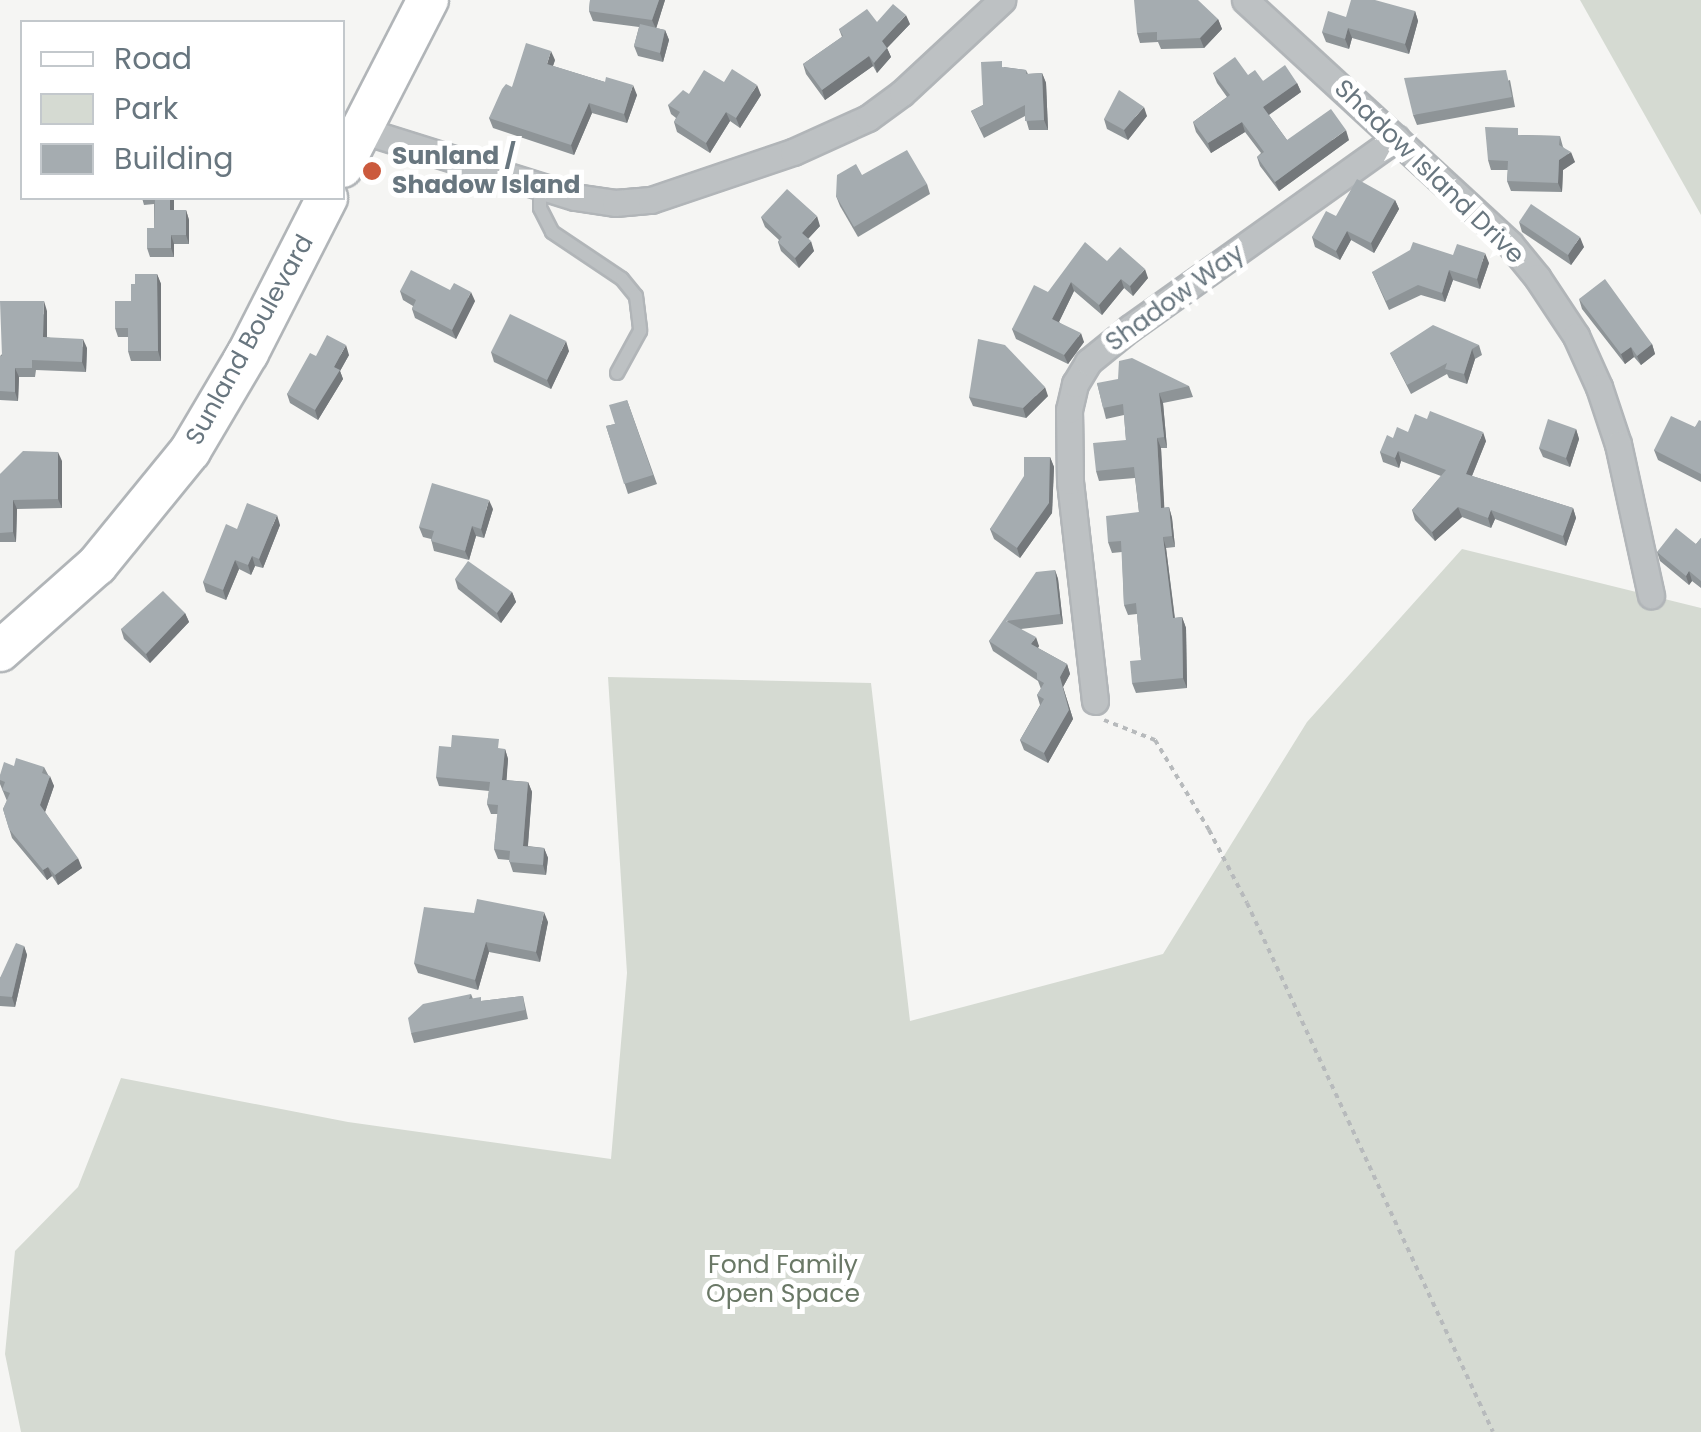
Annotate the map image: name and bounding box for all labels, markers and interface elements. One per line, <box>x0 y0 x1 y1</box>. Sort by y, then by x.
legend <box>20 20 345 200</box>
text: Road <box>114 37 192 80</box>
street label: Shadow Island Drive <box>1328 74 1530 270</box>
text: Park <box>114 87 178 130</box>
text: Building <box>114 137 234 180</box>
place label: Sunland / Shadow Island <box>392 142 581 201</box>
marker: Sunland / Shadow Island <box>361 160 383 182</box>
street label: Sunland Boulevard <box>180 230 320 450</box>
street label: Shadow Way <box>1100 238 1250 358</box>
park label: Fond Family Open Space <box>706 1251 860 1310</box>

